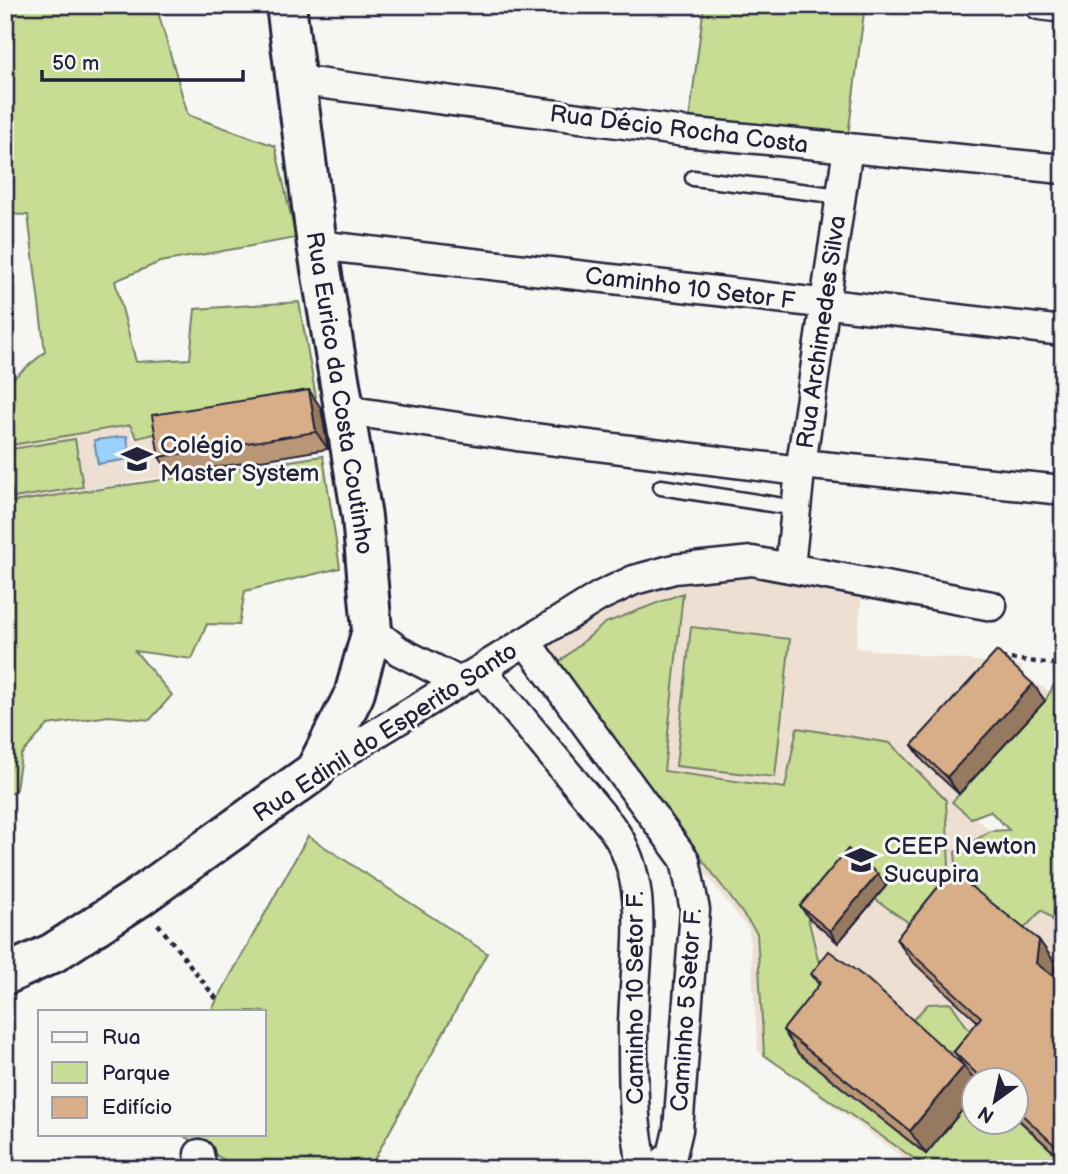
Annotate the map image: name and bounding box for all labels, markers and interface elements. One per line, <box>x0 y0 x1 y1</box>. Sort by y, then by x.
scale bar <box>42 38 243 82</box>
text: 50 m <box>52 51 99 76</box>
street label: Rua Décio Rocha Costa <box>548 99 810 160</box>
street label: Rua Archimedes Silva <box>791 214 852 451</box>
street label: Rua Eurico da Costa Coutinho <box>300 230 379 557</box>
street label: Caminho 10 Setor F <box>583 261 797 316</box>
place label: Colégio Master System <box>160 431 319 488</box>
school or university icon: Colégio Master System <box>120 442 154 476</box>
street label: Rua Edinil do Esperito Santo <box>248 636 523 829</box>
place label: CEEP Newton Sucupira <box>884 832 1037 889</box>
school or university icon: CEEP Newton Sucupira <box>844 843 878 877</box>
street label: Caminho 10 Setor F. <box>621 891 650 1105</box>
street label: Caminho 5 Setor F. <box>665 907 708 1113</box>
legend <box>38 1010 266 1136</box>
text: Rua <box>102 1025 141 1050</box>
text: Parque <box>102 1061 170 1086</box>
north arrow <box>960 1066 1030 1136</box>
text: Edifício <box>102 1095 172 1120</box>
text: N <box>974 1100 999 1128</box>

